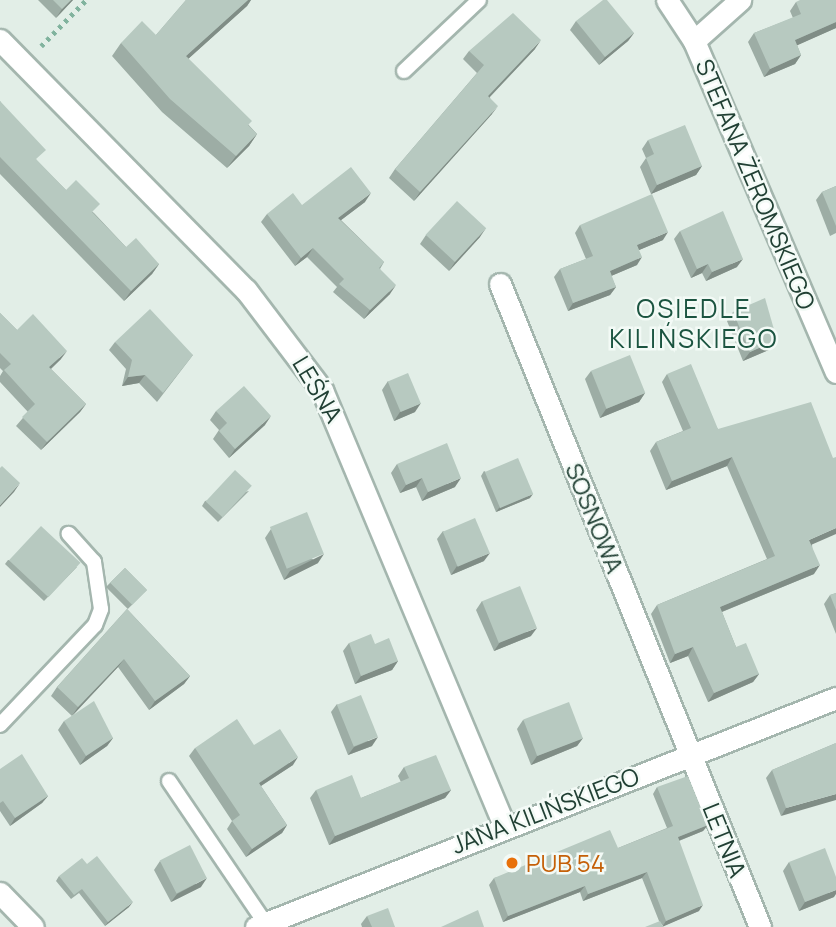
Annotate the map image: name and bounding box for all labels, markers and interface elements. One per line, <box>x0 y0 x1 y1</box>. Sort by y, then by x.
street label: STEFANA ŻEROMSKIEGO <box>690 54 822 314</box>
district label: OSIEDLE KILIŃSKIEGO <box>611 293 777 354</box>
street label: LEŚNA <box>287 351 349 427</box>
street label: SOSNOWA <box>560 459 630 577</box>
street label: JANA KILIŃSKIEGO <box>447 761 643 859</box>
street label: LETNIA <box>697 799 753 881</box>
place label: PUB 54 <box>526 849 605 877</box>
marker: PUB 54 <box>504 855 520 871</box>

